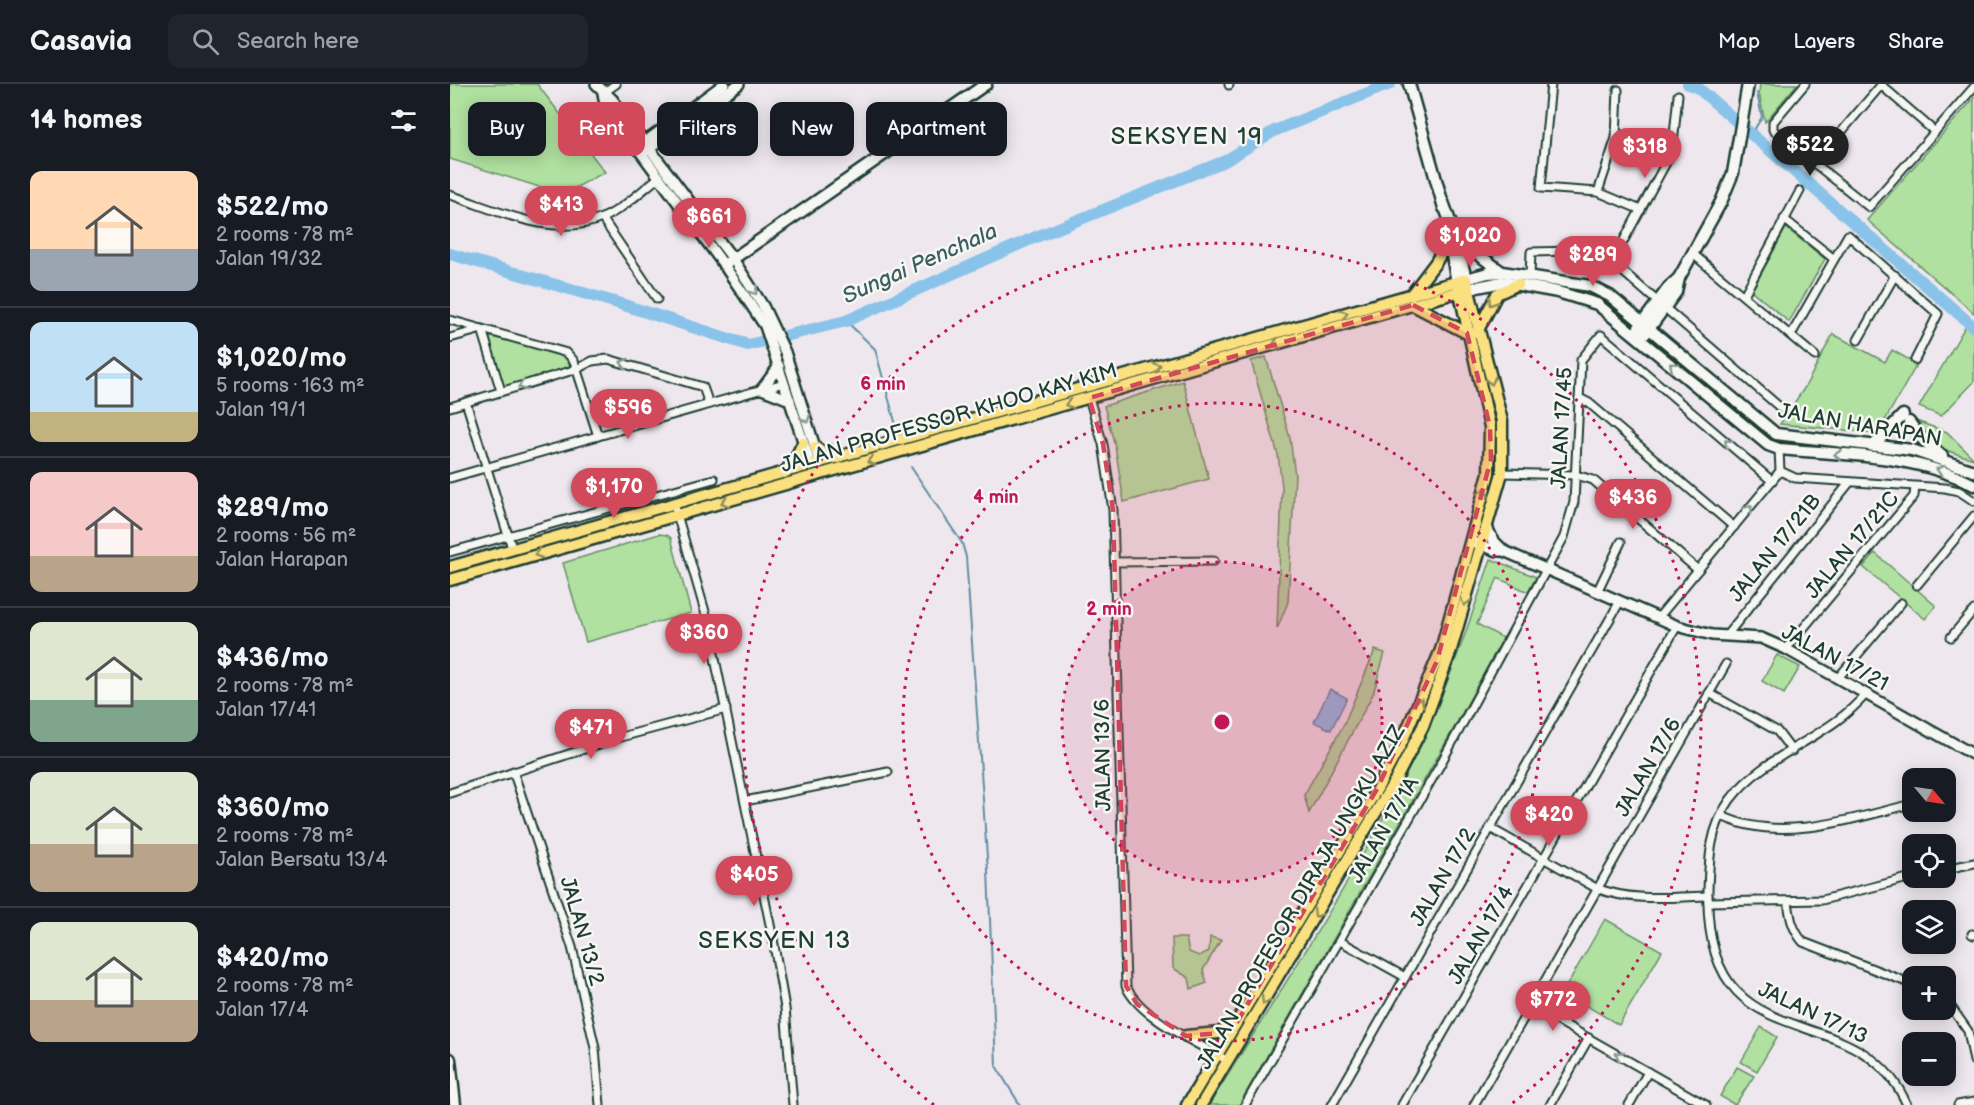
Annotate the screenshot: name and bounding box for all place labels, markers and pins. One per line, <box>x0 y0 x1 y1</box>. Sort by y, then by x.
pin: $522 <box>1774 126 1846 177</box>
pin: $318 <box>1609 128 1681 179</box>
pin: $413 <box>525 186 597 237</box>
pin: $661 <box>673 198 745 249</box>
pin: $1,020 <box>1421 217 1519 268</box>
pin: $289 <box>1557 236 1629 287</box>
pin: $596 <box>592 389 664 440</box>
pin: $1,170 <box>565 468 663 519</box>
pin: $436 <box>1597 479 1669 530</box>
pin: $360 <box>668 614 740 665</box>
pin: $471 <box>555 709 627 760</box>
centre of rings <box>1212 712 1232 732</box>
pin: $420 <box>1513 796 1585 847</box>
pin: $405 <box>718 856 790 907</box>
pin: $772 <box>1517 981 1589 1032</box>

